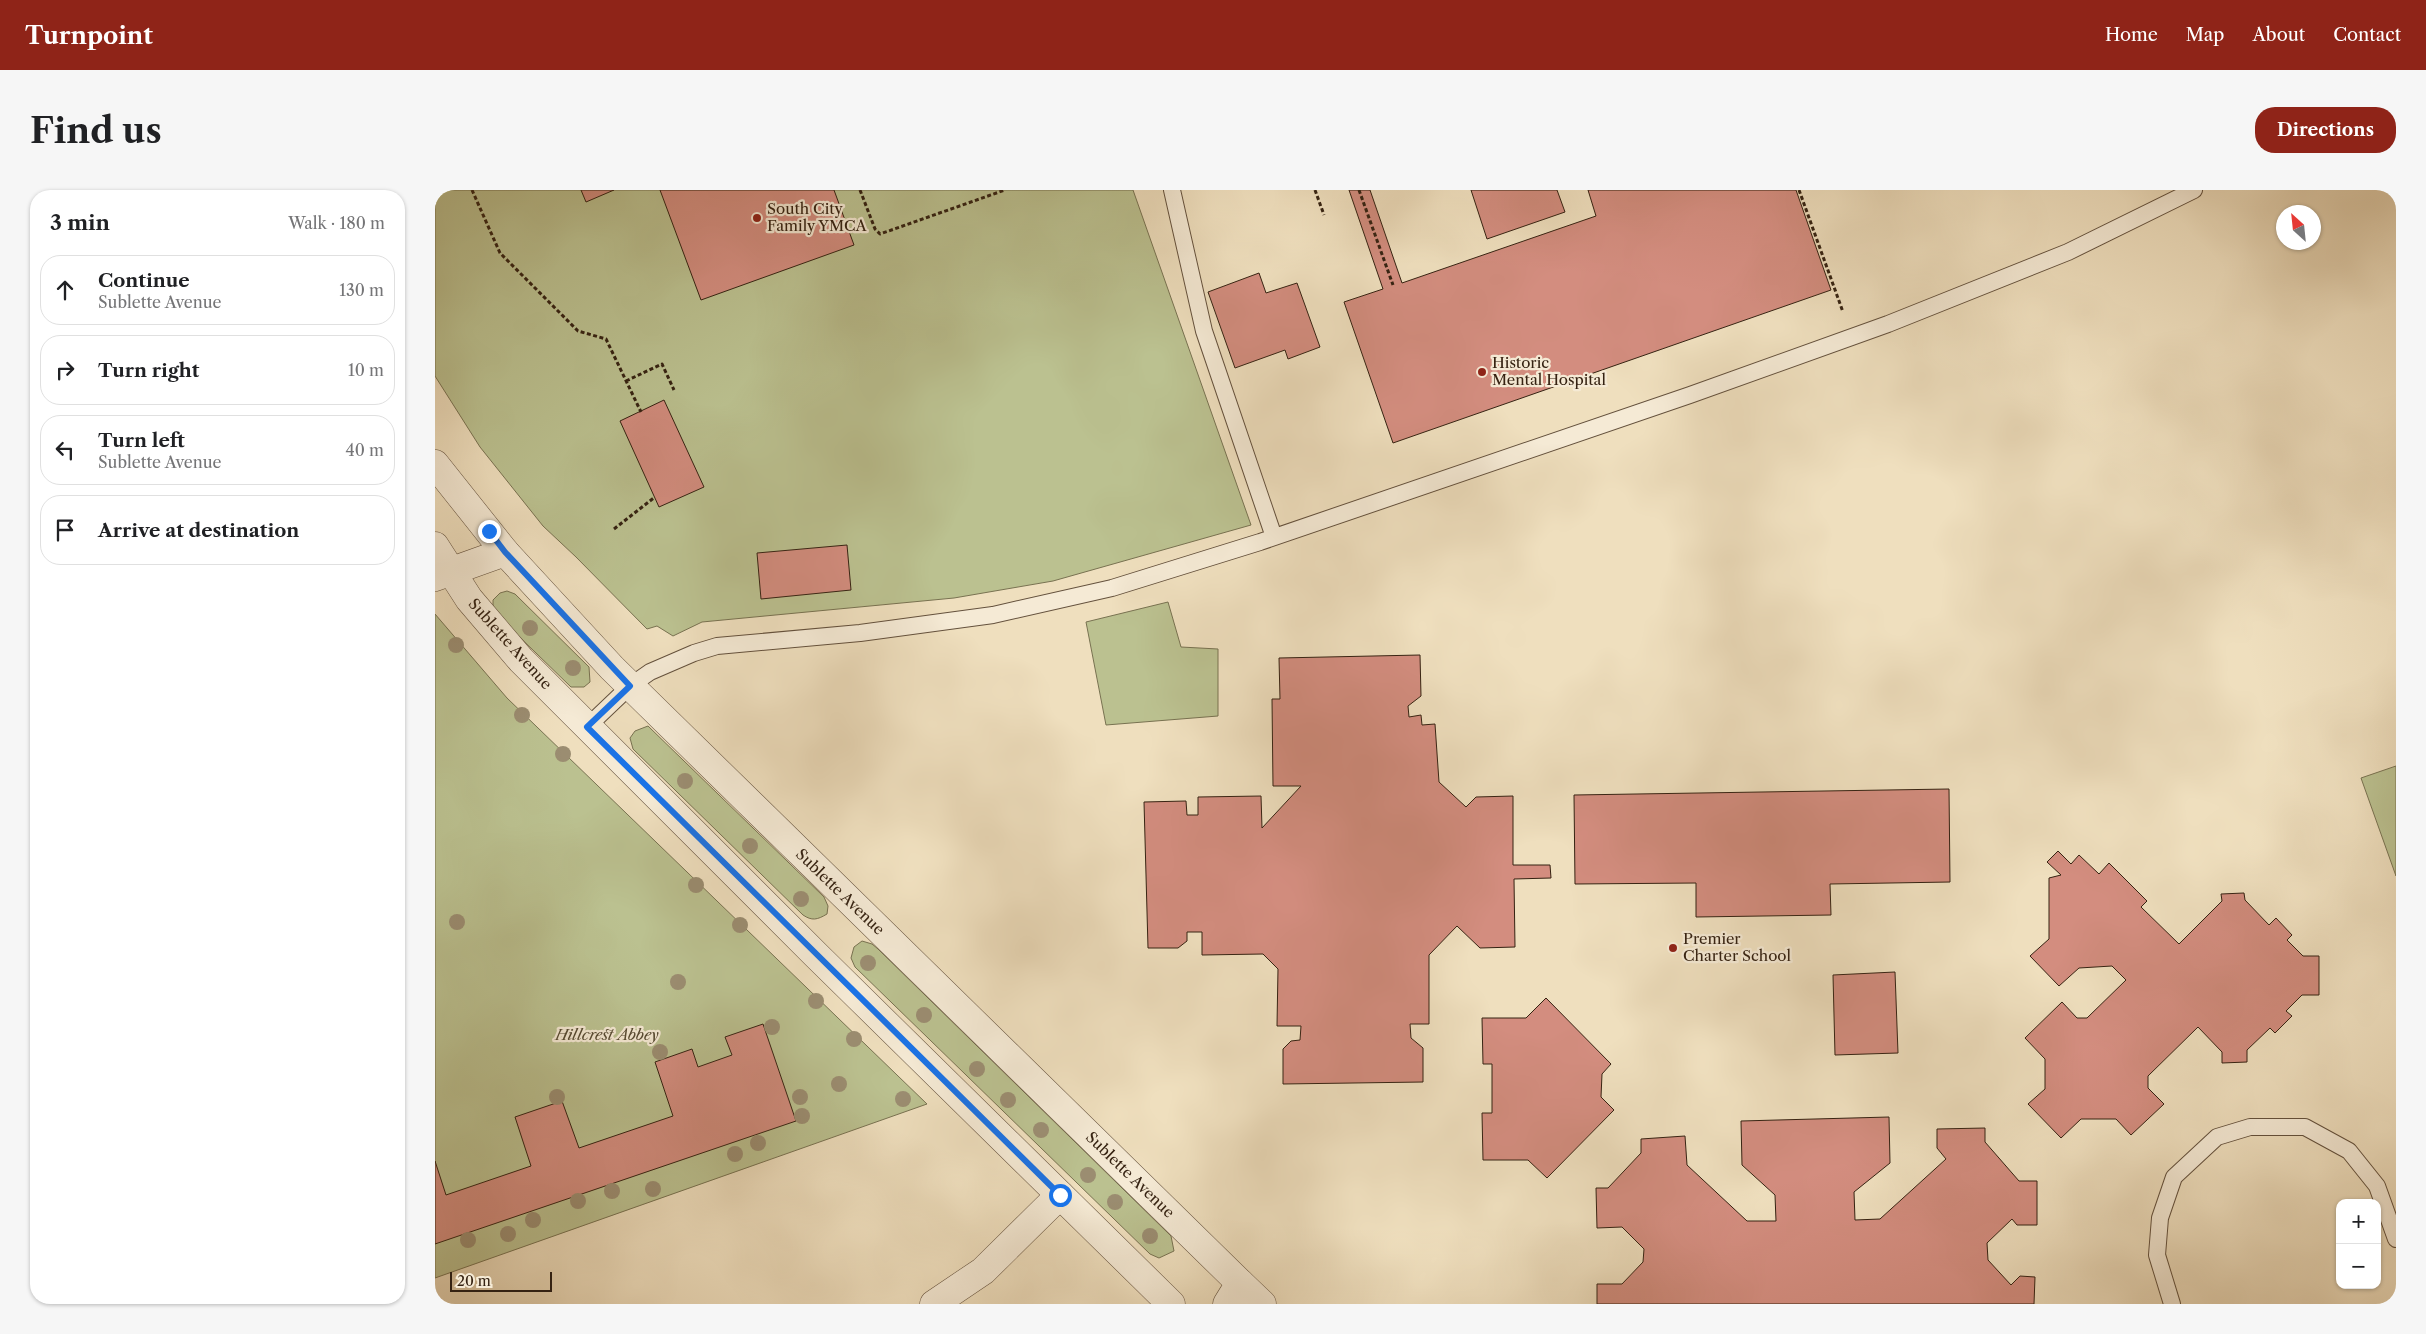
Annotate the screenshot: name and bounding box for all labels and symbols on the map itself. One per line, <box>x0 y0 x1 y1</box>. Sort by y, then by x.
place label: South City Family YMCA <box>767 199 867 235</box>
north arrow <box>2276 205 2321 250</box>
marker: South City Family YMCA <box>751 212 763 224</box>
place label: Historic Mental Hospital <box>1492 353 1607 389</box>
marker: Historic Mental Hospital <box>1476 366 1488 378</box>
route end <box>478 520 501 543</box>
street label: Sublette Avenue <box>465 594 556 693</box>
street label: Sublette Avenue <box>792 845 889 939</box>
place label: Premier Charter School <box>1683 929 1792 965</box>
marker: Premier Charter School <box>1667 942 1679 954</box>
park label: Hillcrest Abbey <box>554 1025 659 1044</box>
street label: Sublette Avenue <box>1082 1128 1179 1222</box>
route start <box>1049 1184 1072 1207</box>
scale bar <box>450 1269 553 1292</box>

